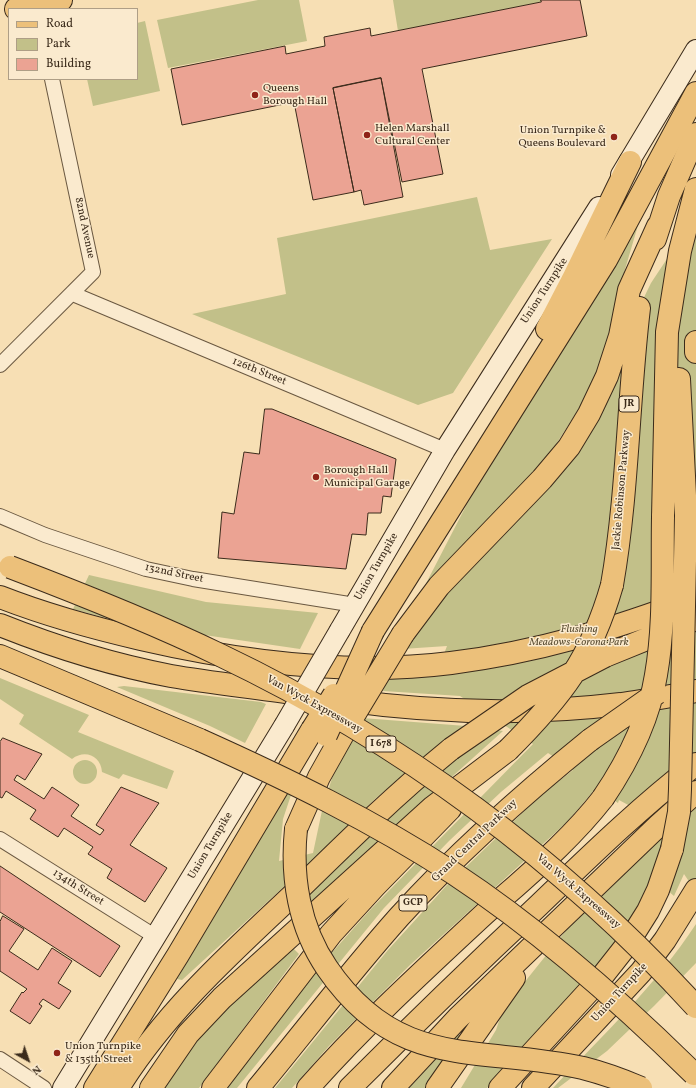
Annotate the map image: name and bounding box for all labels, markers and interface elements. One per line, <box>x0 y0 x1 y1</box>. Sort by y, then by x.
legend <box>8 8 138 80</box>
text: Road <box>46 16 73 32</box>
text: Park <box>46 36 71 52</box>
text: Building <box>46 56 91 72</box>
place label: Queens Borough Hall <box>263 82 327 108</box>
marker: Queens Borough Hall <box>250 90 260 100</box>
place label: Helen Marshall Cultural Center <box>375 122 450 148</box>
place label: Union Turnpike & Queens Boulevard <box>518 124 606 150</box>
marker: Helen Marshall Cultural Center <box>362 130 372 140</box>
marker: Union Turnpike & Queens Boulevard <box>609 132 619 142</box>
street label: 82nd Avenue <box>71 196 97 260</box>
street label: Union Turnpike <box>519 256 571 326</box>
street label: 126th Street <box>230 355 288 389</box>
road number: JR <box>619 396 639 412</box>
street label: Jackie Robinson Parkway <box>610 429 634 551</box>
place label: Borough Hall Municipal Garage <box>324 464 410 490</box>
marker: Borough Hall Municipal Garage <box>311 472 321 482</box>
street label: Union Turnpike <box>352 531 402 603</box>
street label: 132nd Street <box>143 561 205 587</box>
park label: Flushing Meadows-Corona Park <box>529 623 629 649</box>
street label: Van Wyck Expressway <box>264 673 364 737</box>
road number: I 678 <box>366 736 396 752</box>
street label: Grand Central Parkway <box>430 797 520 885</box>
street label: Union Turnpike <box>186 810 236 882</box>
street label: Van Wyck Expressway <box>533 852 623 932</box>
street label: 134th Street <box>50 867 106 909</box>
road number: GCP <box>399 895 427 911</box>
street label: Union Turnpike <box>589 961 651 1025</box>
north arrow <box>8 1040 48 1080</box>
place label: Union Turnpike & 135th Street <box>65 1040 141 1066</box>
marker: Union Turnpike & 135th Street <box>52 1048 62 1058</box>
text: N <box>28 1061 44 1078</box>

